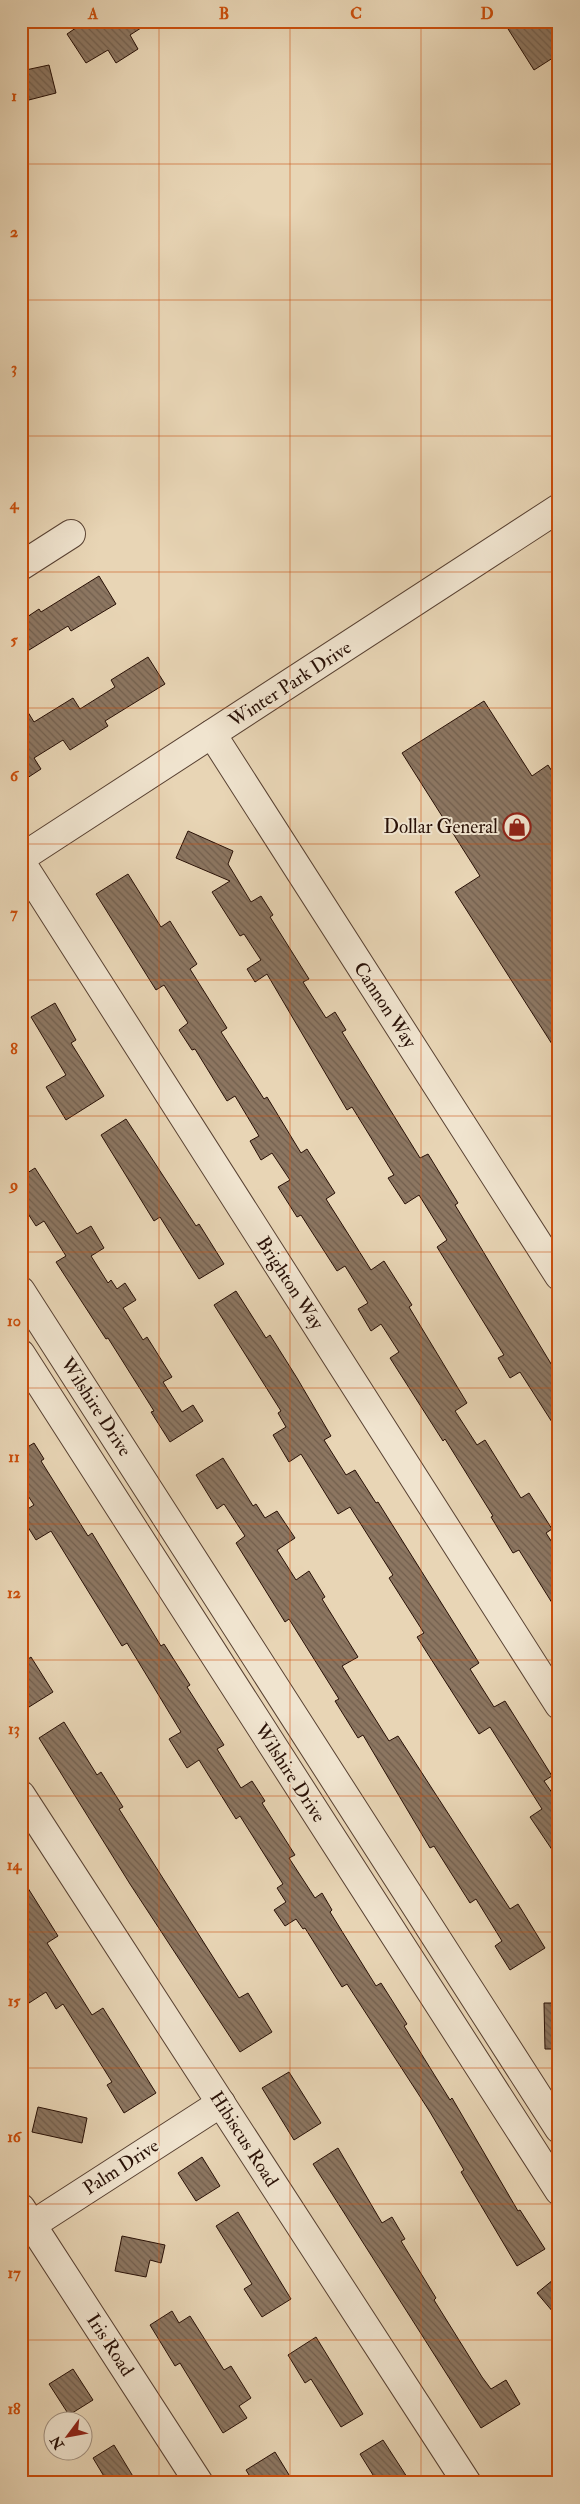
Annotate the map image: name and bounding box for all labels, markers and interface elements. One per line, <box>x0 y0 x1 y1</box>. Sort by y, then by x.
text: A <box>87 4 99 24</box>
text: B <box>219 4 229 24</box>
text: C <box>350 4 362 24</box>
text: D <box>480 4 494 24</box>
text: 1 <box>11 86 17 106</box>
text: 2 <box>10 222 18 242</box>
text: 3 <box>11 358 17 378</box>
text: 4 <box>9 494 20 514</box>
text: 5 <box>10 630 18 650</box>
street label: Winter Park Drive <box>223 635 356 733</box>
text: 6 <box>10 766 20 786</box>
shop icon: Dollar General <box>502 812 532 842</box>
place label: Dollar General <box>383 815 498 839</box>
text: 7 <box>10 903 18 923</box>
street label: Cannon Way <box>348 957 422 1053</box>
text: 8 <box>10 1039 18 1059</box>
text: 9 <box>8 1175 18 1195</box>
street label: Brighton Way <box>251 1232 329 1335</box>
text: 10 <box>7 1311 21 1331</box>
street label: Wilshire Drive <box>55 1352 137 1461</box>
text: 11 <box>8 1447 20 1467</box>
text: 12 <box>7 1583 21 1603</box>
street label: Wilshire Drive <box>249 1718 331 1827</box>
text: 13 <box>8 1719 20 1739</box>
text: 14 <box>7 1855 23 1875</box>
text: 15 <box>8 1991 21 2011</box>
street label: Hibiscus Road <box>204 2087 284 2192</box>
text: 16 <box>7 2127 23 2147</box>
street label: Palm Drive <box>79 2134 163 2200</box>
text: 17 <box>7 2263 21 2283</box>
street label: Iris Road <box>81 2309 139 2381</box>
text: 18 <box>7 2399 21 2419</box>
north arrow <box>42 2412 92 2462</box>
text: N <box>47 2432 68 2453</box>

